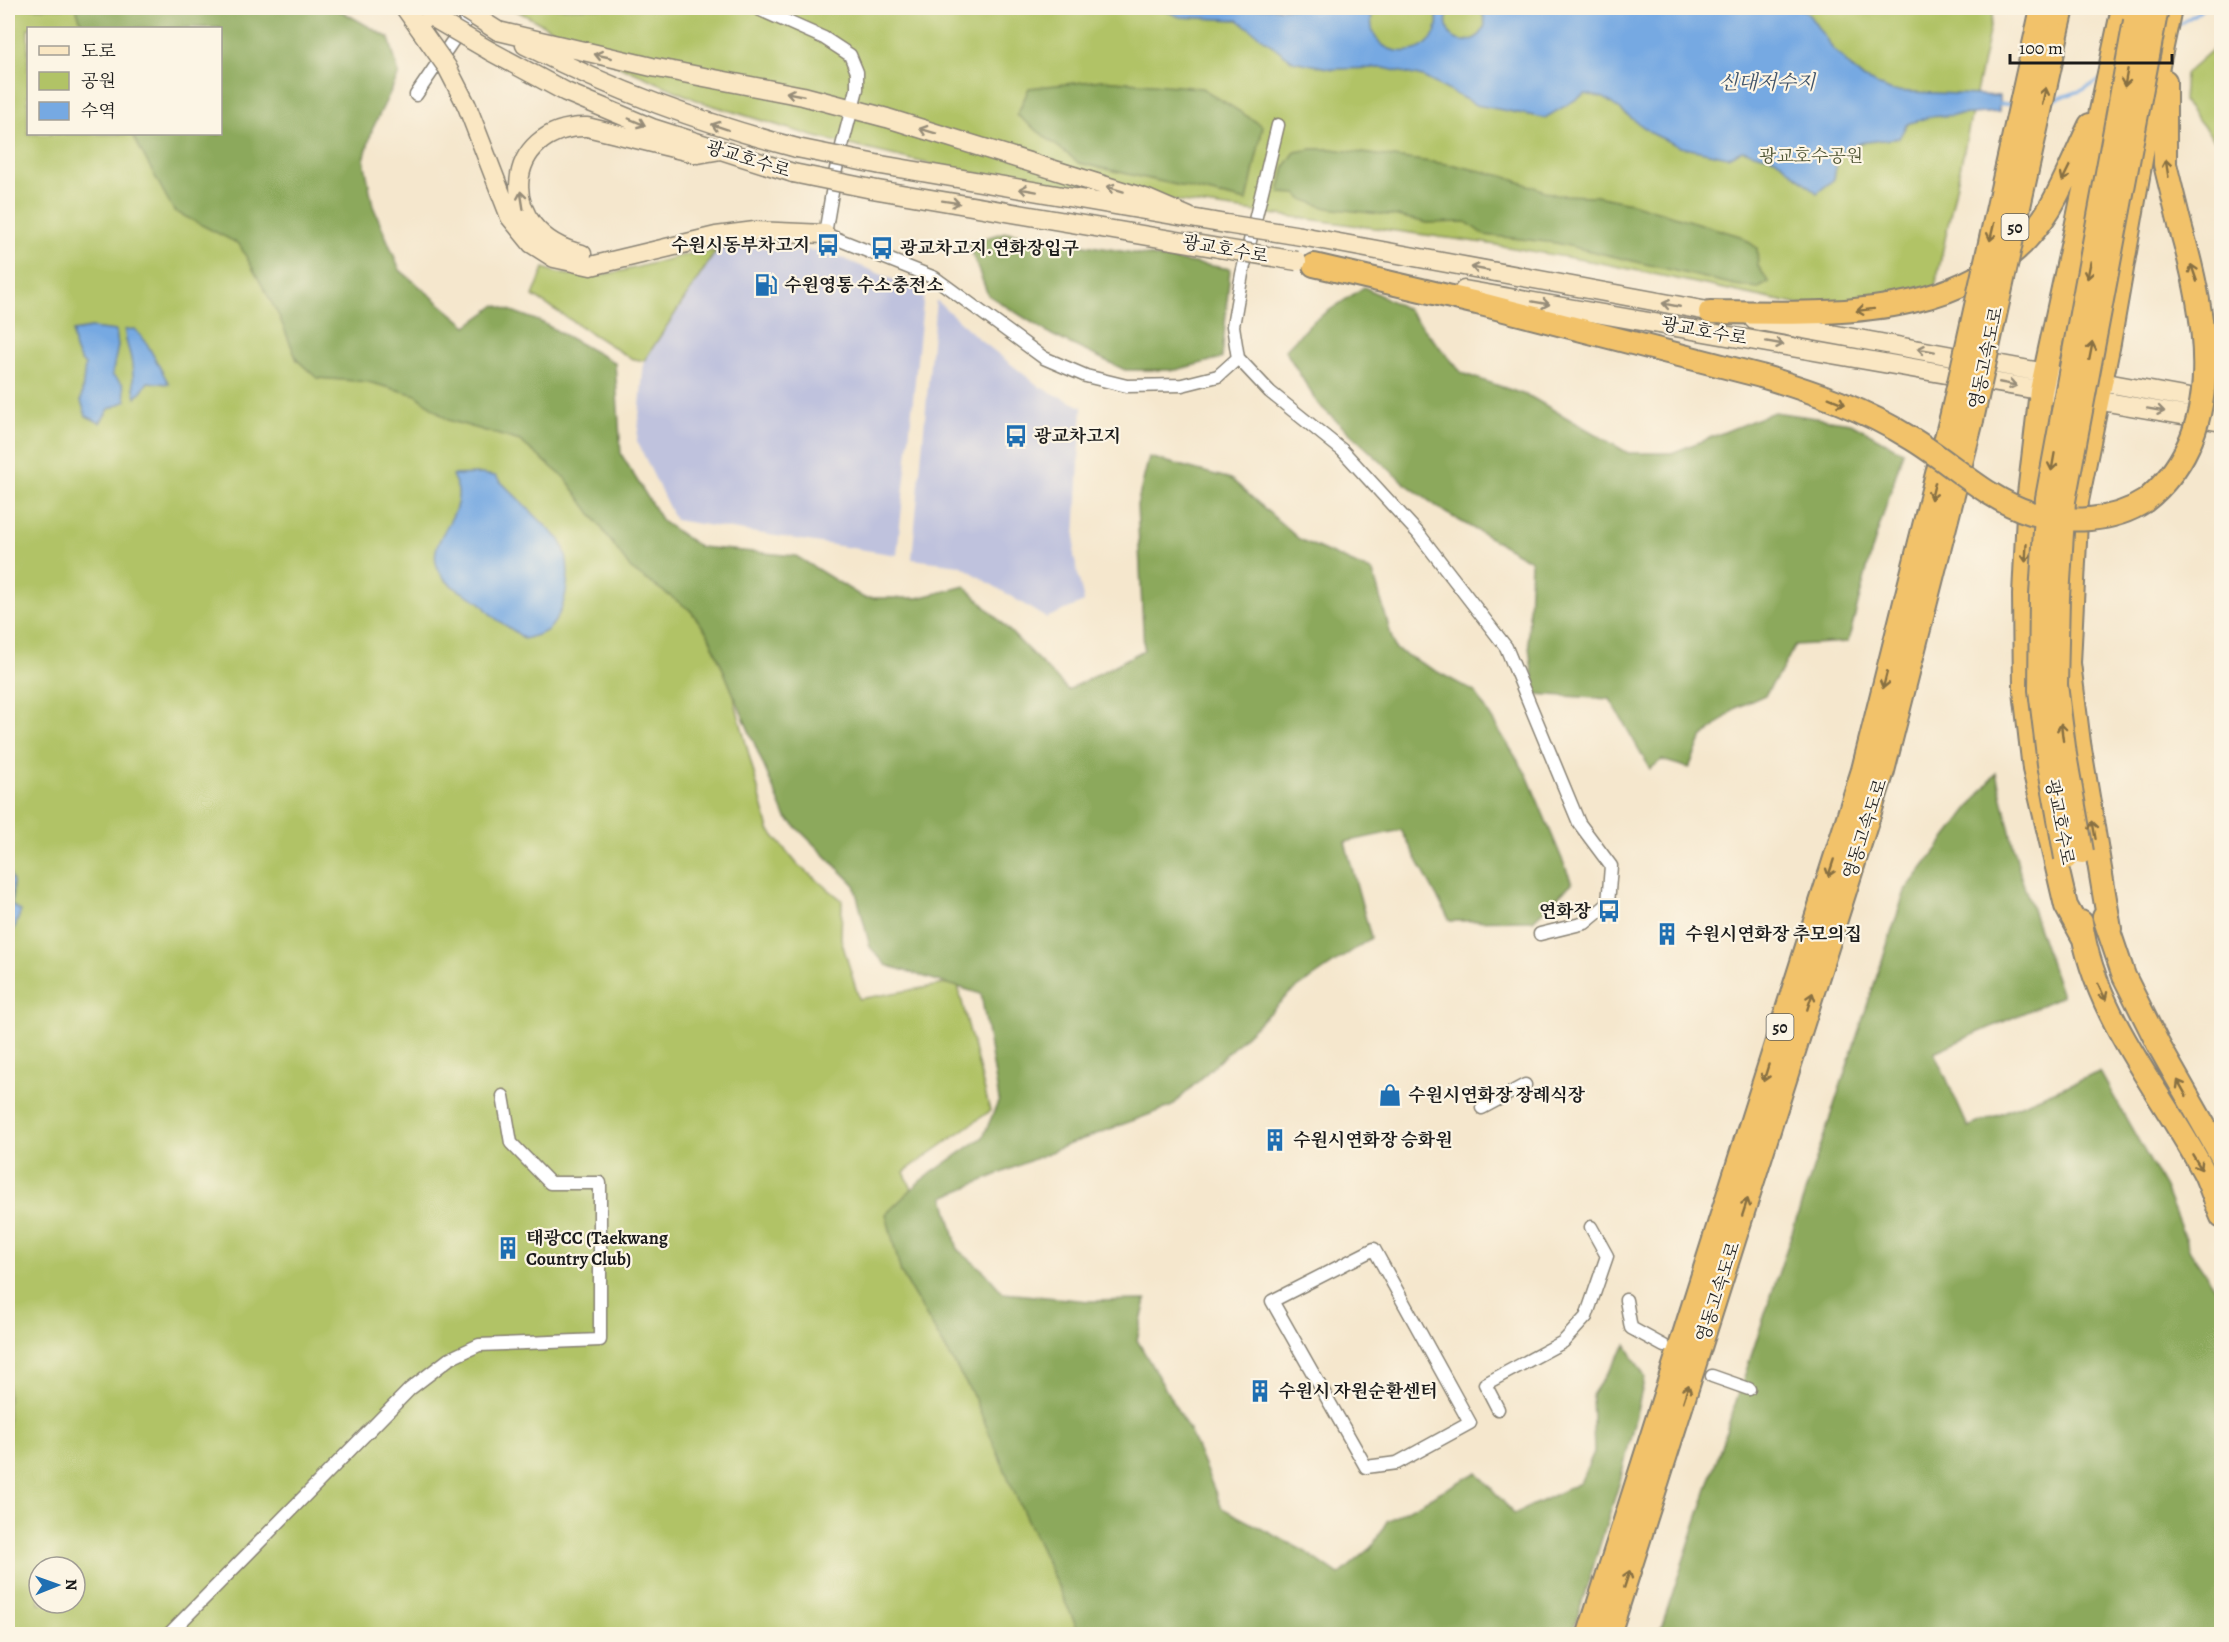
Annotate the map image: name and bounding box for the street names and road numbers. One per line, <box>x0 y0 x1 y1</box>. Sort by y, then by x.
street label: 광교호수로 <box>703 135 793 183</box>
road number: 50 <box>2002 214 2028 240</box>
street label: 광교호수로 <box>1180 230 1270 268</box>
street label: 영동고속도로 <box>1963 304 2009 412</box>
street label: 광교호수로 <box>1659 312 1749 350</box>
street label: 영동고속도로 <box>1837 776 1893 882</box>
street label: 광교호수로 <box>2040 777 2080 867</box>
road number: 50 <box>1766 1014 1794 1040</box>
street label: 영동고속도로 <box>1690 1239 1746 1345</box>

